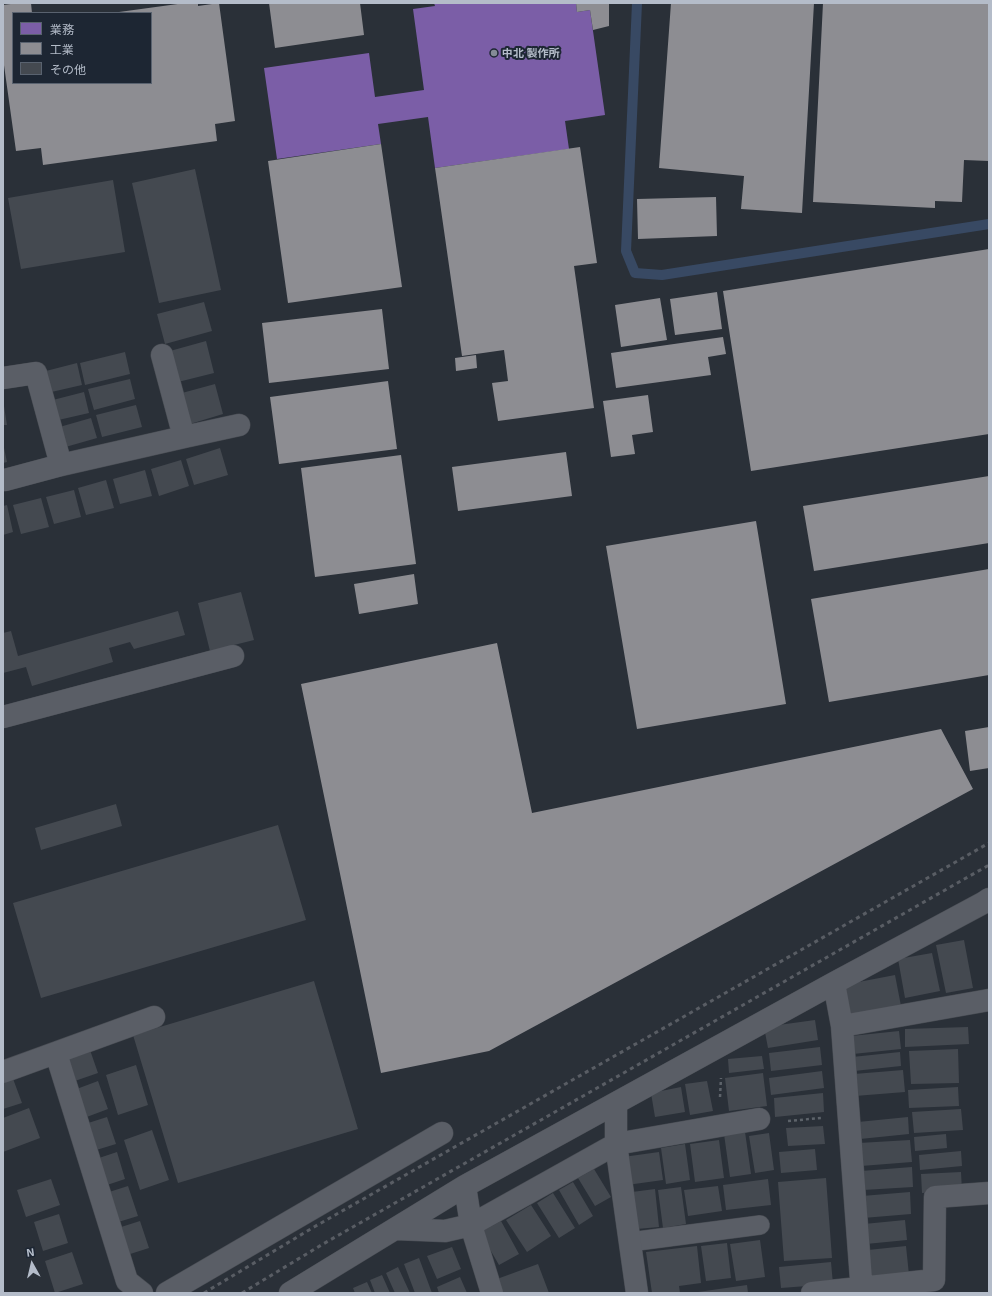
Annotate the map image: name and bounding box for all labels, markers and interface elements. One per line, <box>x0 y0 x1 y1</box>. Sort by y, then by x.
legend <box>12 12 152 84</box>
text: 業務 <box>50 22 74 36</box>
text: 工業 <box>50 42 74 56</box>
place label: 中北 製作所 <box>502 46 559 60</box>
marker: 中北 製作所 <box>489 48 499 58</box>
text: その他 <box>50 62 86 76</box>
north arrow <box>12 1244 52 1284</box>
text: N <box>25 1245 35 1259</box>

